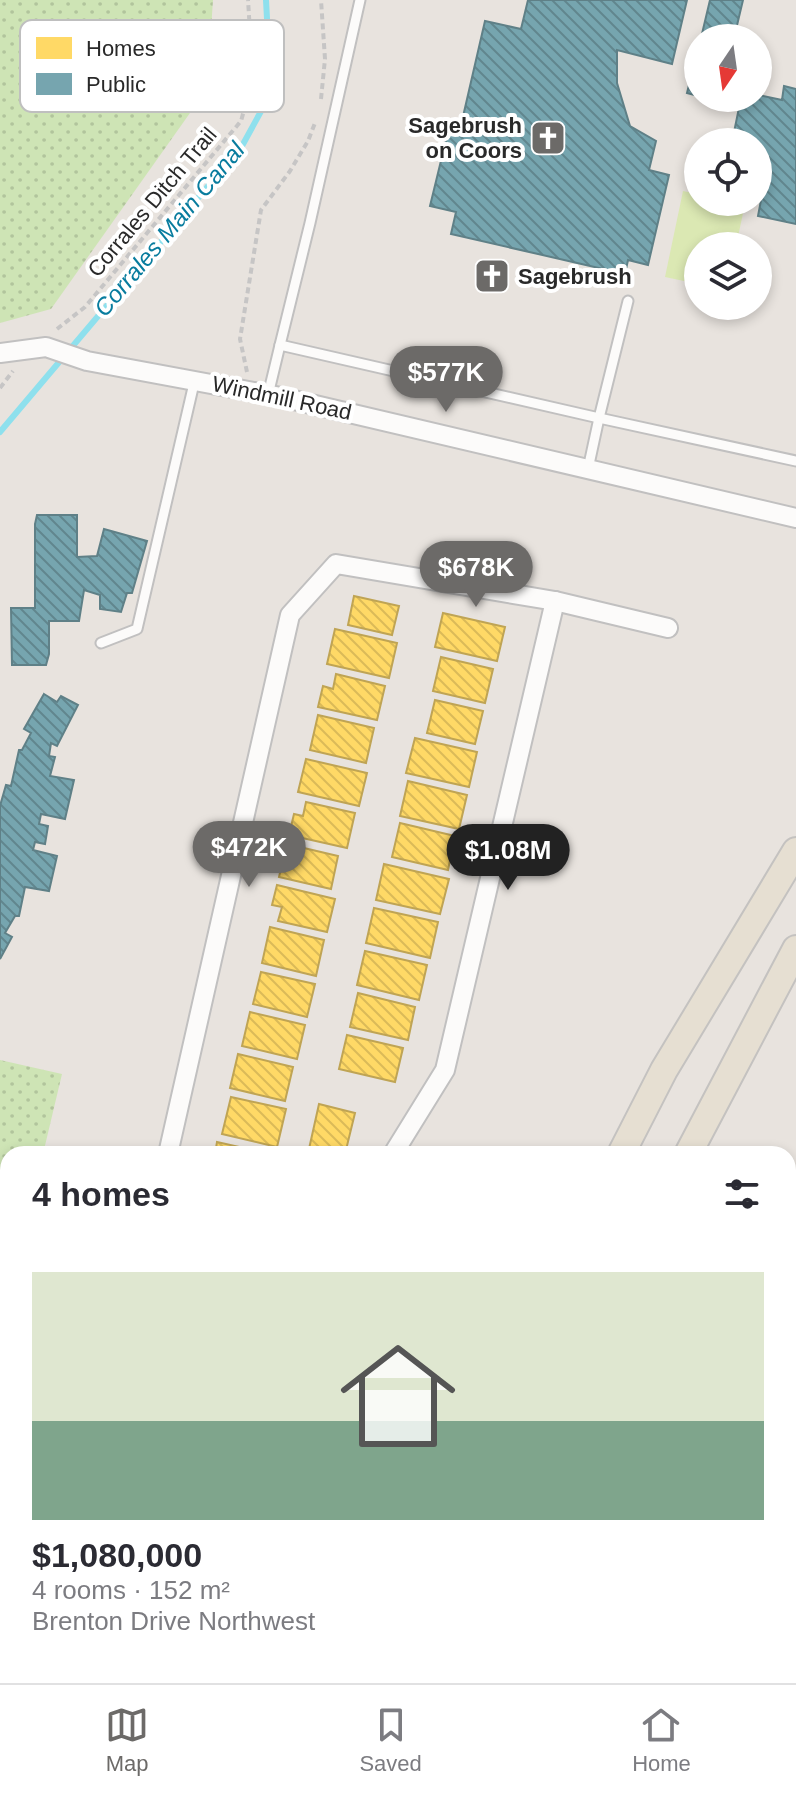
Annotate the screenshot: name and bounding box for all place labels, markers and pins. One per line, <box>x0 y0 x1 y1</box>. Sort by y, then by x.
place label: Sagebrush on Coors <box>408 113 522 163</box>
church icon: Sagebrush on Coors <box>529 119 567 157</box>
church icon: Sagebrush <box>473 257 511 295</box>
place label: Sagebrush <box>518 264 632 289</box>
pin: $577K <box>390 346 502 414</box>
pin: $678K <box>420 541 532 609</box>
pin: $472K <box>193 821 305 889</box>
pin: $1.08M <box>443 824 573 892</box>

